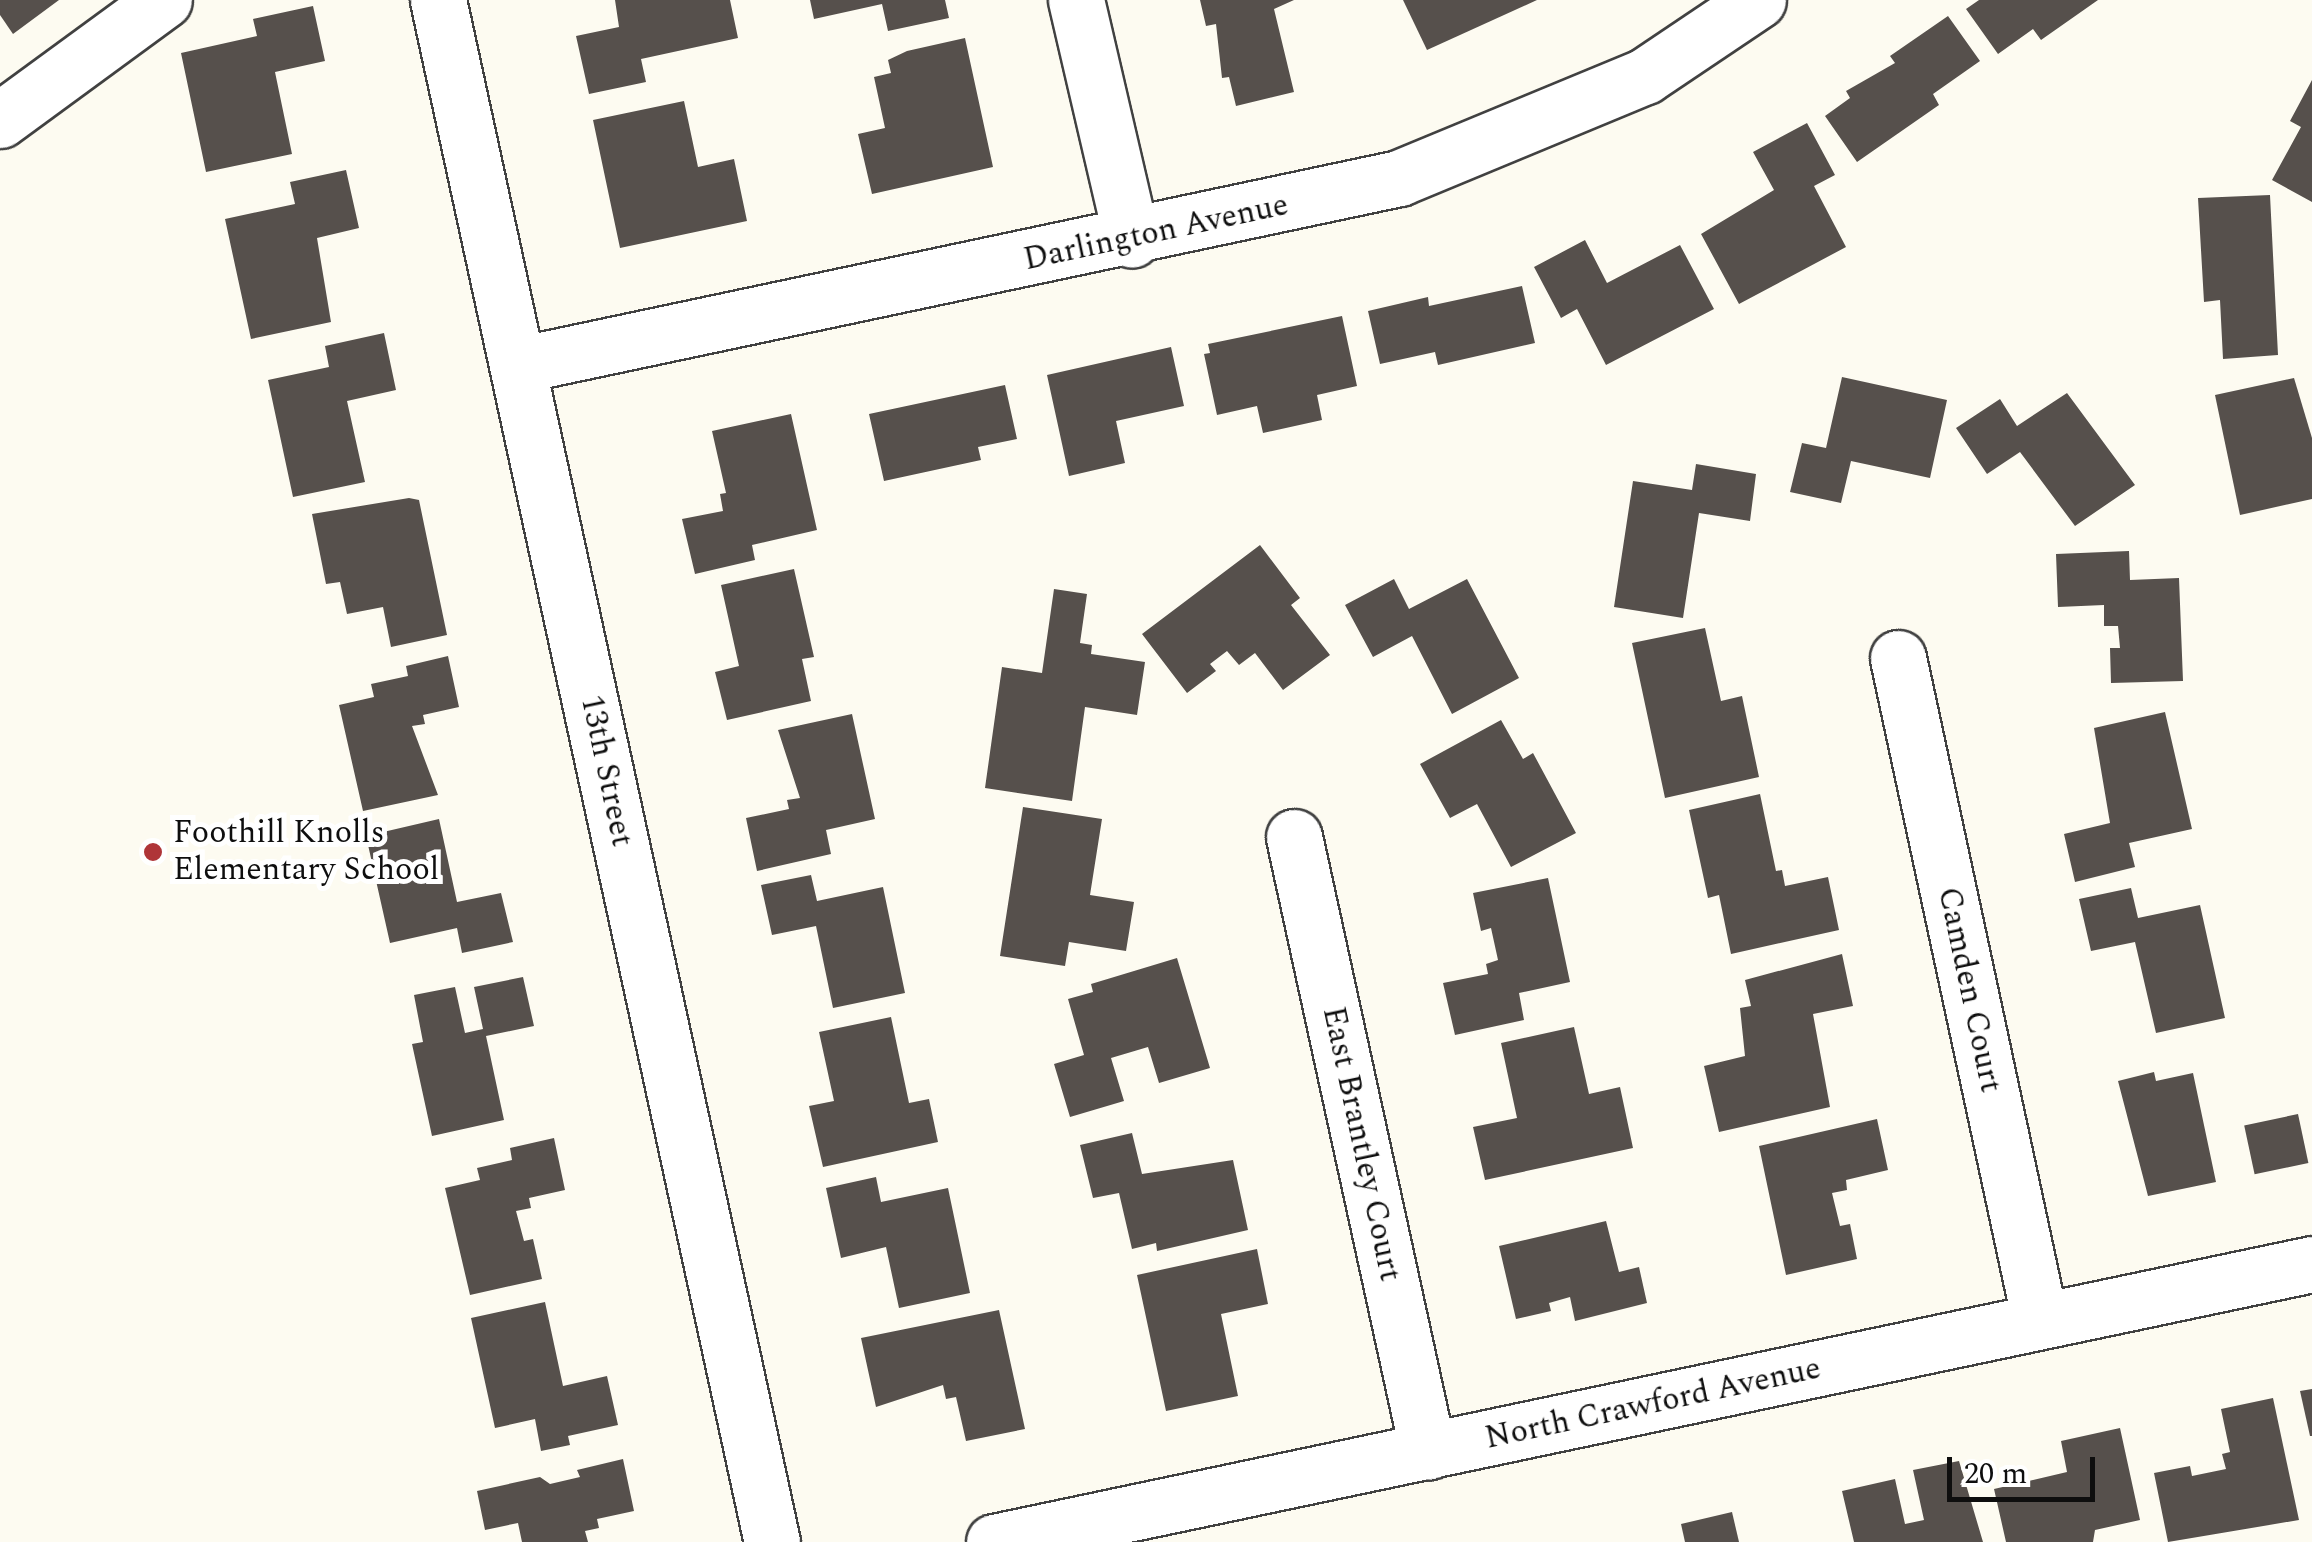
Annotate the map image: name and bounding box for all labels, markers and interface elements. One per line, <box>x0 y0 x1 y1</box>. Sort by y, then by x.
street label: Darlington Avenue <box>1020 186 1292 280</box>
street label: 13th Street <box>571 692 641 850</box>
place label: Foothill Knolls Elementary School <box>173 815 439 890</box>
marker: Foothill Knolls Elementary School <box>142 841 164 863</box>
street label: Camden Court <box>1929 884 2009 1096</box>
street label: East Brantley Court <box>1313 1003 1409 1285</box>
street label: North Crawford Avenue <box>1482 1350 1824 1458</box>
scale bar <box>1952 1437 2100 1499</box>
text: 20 m <box>1964 1451 2027 1497</box>

